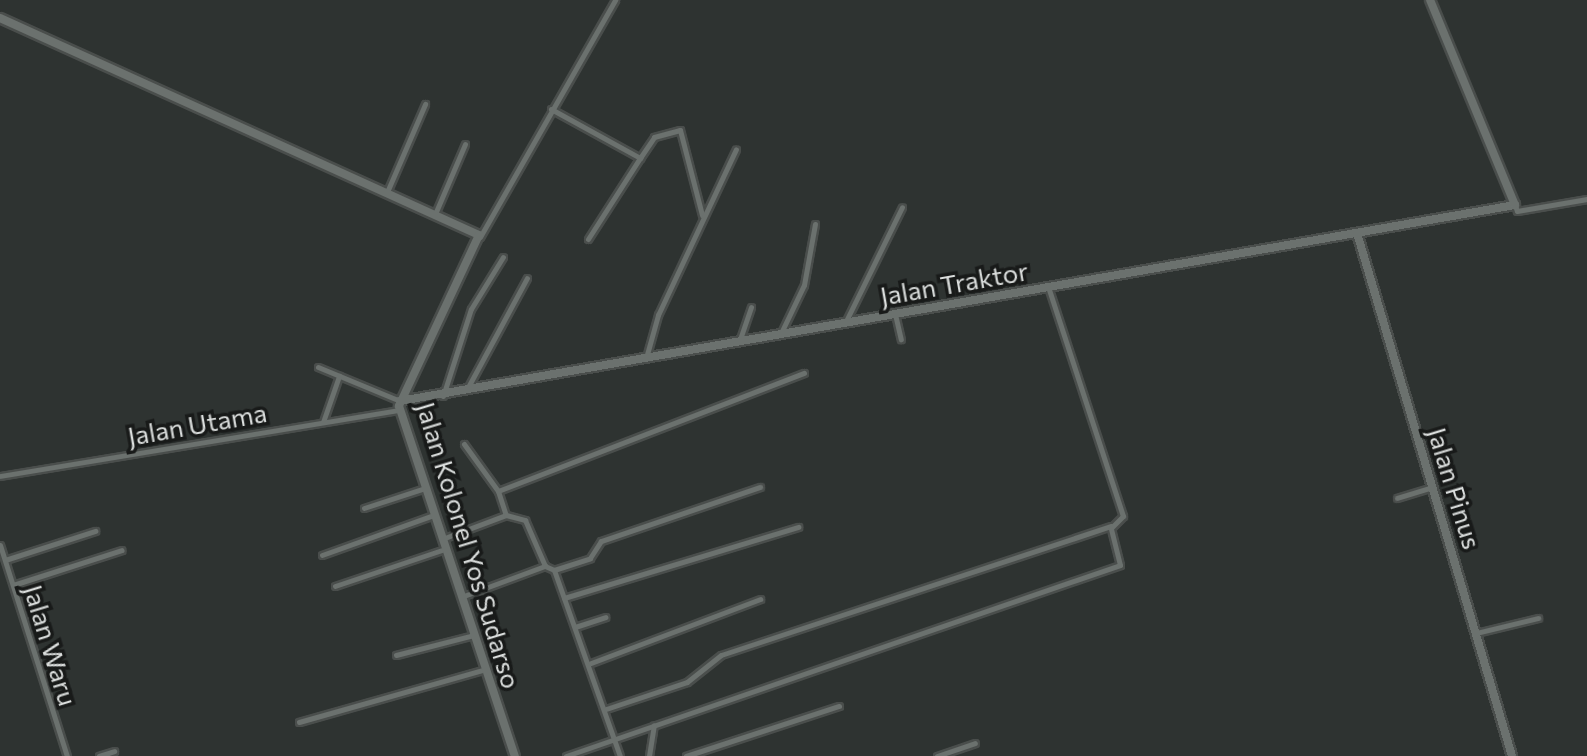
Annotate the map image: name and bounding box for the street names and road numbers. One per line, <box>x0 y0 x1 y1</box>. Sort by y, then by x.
street label: Jalan Traktor <box>877 255 1031 311</box>
street label: Jalan Utama <box>125 396 269 452</box>
street label: Jalan Kolonel Yos Sudarso <box>411 398 527 692</box>
street label: Jalan Pinus <box>1422 423 1488 553</box>
street label: Jalan Waru <box>18 581 84 709</box>

